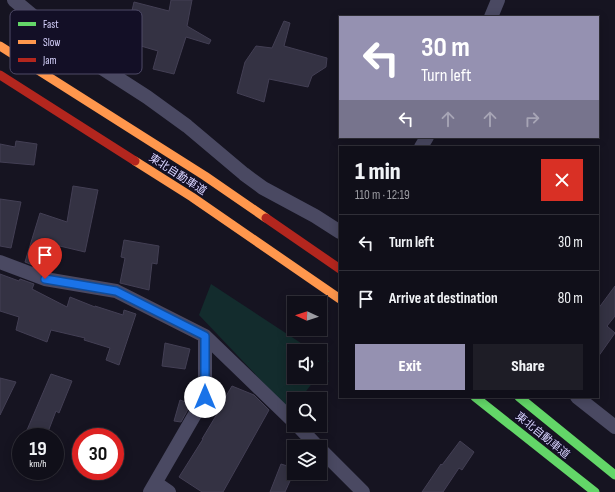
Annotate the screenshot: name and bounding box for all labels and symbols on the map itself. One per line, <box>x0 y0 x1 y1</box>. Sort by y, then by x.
legend <box>10 10 142 74</box>
text: Fast <box>43 18 59 31</box>
text: Slow <box>43 36 60 49</box>
text: Jam <box>42 54 57 67</box>
street label: 東北自動車道 <box>147 151 209 198</box>
pin <box>28 238 62 279</box>
north arrow <box>287 296 327 336</box>
position arrow <box>184 376 226 418</box>
street label: 東北自動車道 <box>513 410 572 461</box>
speed limit sign: 30 <box>72 428 124 480</box>

